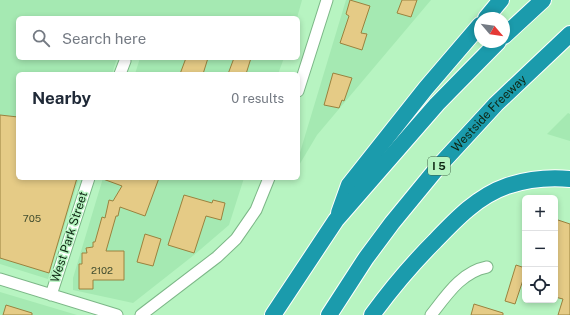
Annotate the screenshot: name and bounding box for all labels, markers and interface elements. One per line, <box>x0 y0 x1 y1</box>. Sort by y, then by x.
north arrow <box>474 12 510 48</box>
search box <box>16 16 300 60</box>
icon: search <box>30 27 52 49</box>
text: Search here <box>62 30 146 47</box>
street label: Westside Freeway <box>449 72 530 155</box>
text: Nearby <box>32 88 91 108</box>
text: 0 results <box>231 91 284 106</box>
road number: I 5 <box>428 157 450 175</box>
street label: West Park Street <box>48 189 90 284</box>
map controls <box>522 195 558 303</box>
button: + <box>522 195 558 231</box>
house number: 705 <box>23 212 41 224</box>
button: − <box>522 231 558 267</box>
house number: 2102 <box>91 264 113 276</box>
button: locate <box>522 267 558 303</box>

